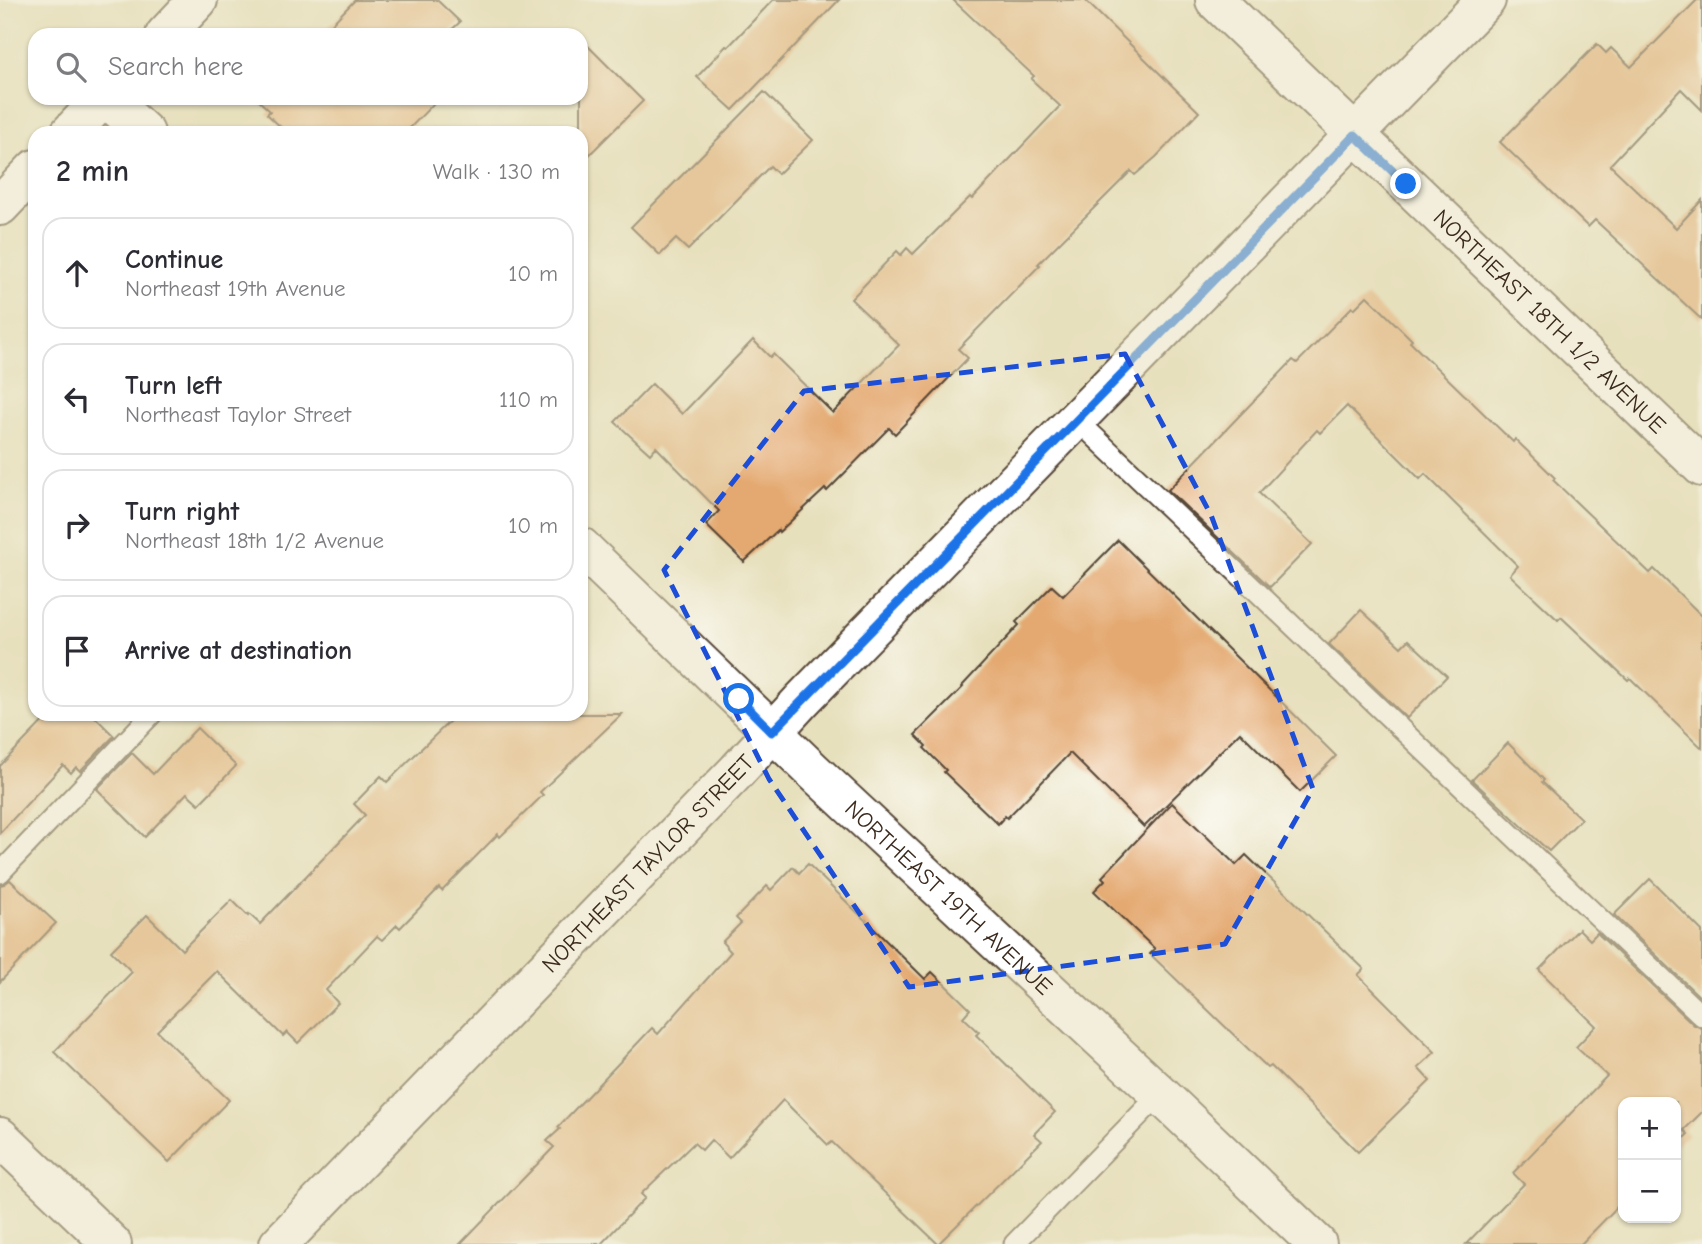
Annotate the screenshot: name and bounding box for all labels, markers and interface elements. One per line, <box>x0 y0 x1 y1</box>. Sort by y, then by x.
search box <box>28 28 588 105</box>
icon: search <box>52 48 90 86</box>
text: Search here <box>108 52 243 82</box>
text: 2 min <box>56 154 129 189</box>
text: Walk · 130 m <box>433 158 560 185</box>
route end <box>1390 168 1421 199</box>
street label: NORTHEAST 18TH 1/2 AVENUE <box>1428 204 1672 439</box>
text: Continue <box>125 245 223 275</box>
icon: ahead <box>58 254 96 292</box>
text: 10 m <box>508 260 558 287</box>
text: Northeast 19th Avenue <box>125 275 346 302</box>
text: Turn left <box>125 371 222 401</box>
icon: left <box>58 380 96 418</box>
text: 110 m <box>499 386 558 413</box>
text: Northeast Taylor Street <box>125 401 351 428</box>
text: Turn right <box>125 497 239 527</box>
icon: right <box>58 506 96 544</box>
text: 10 m <box>508 512 558 539</box>
text: Northeast 18th 1/2 Avenue <box>125 527 384 554</box>
icon: arrive <box>58 632 96 670</box>
text: Arrive at destination <box>125 636 352 666</box>
route start <box>723 683 754 714</box>
street label: NORTHEAST TAYLOR STREET <box>536 749 759 978</box>
street label: NORTHEAST 19TH AVENUE <box>840 794 1058 1000</box>
map controls <box>1618 1097 1681 1223</box>
button: + <box>1618 1097 1681 1160</box>
button: − <box>1618 1160 1681 1223</box>

